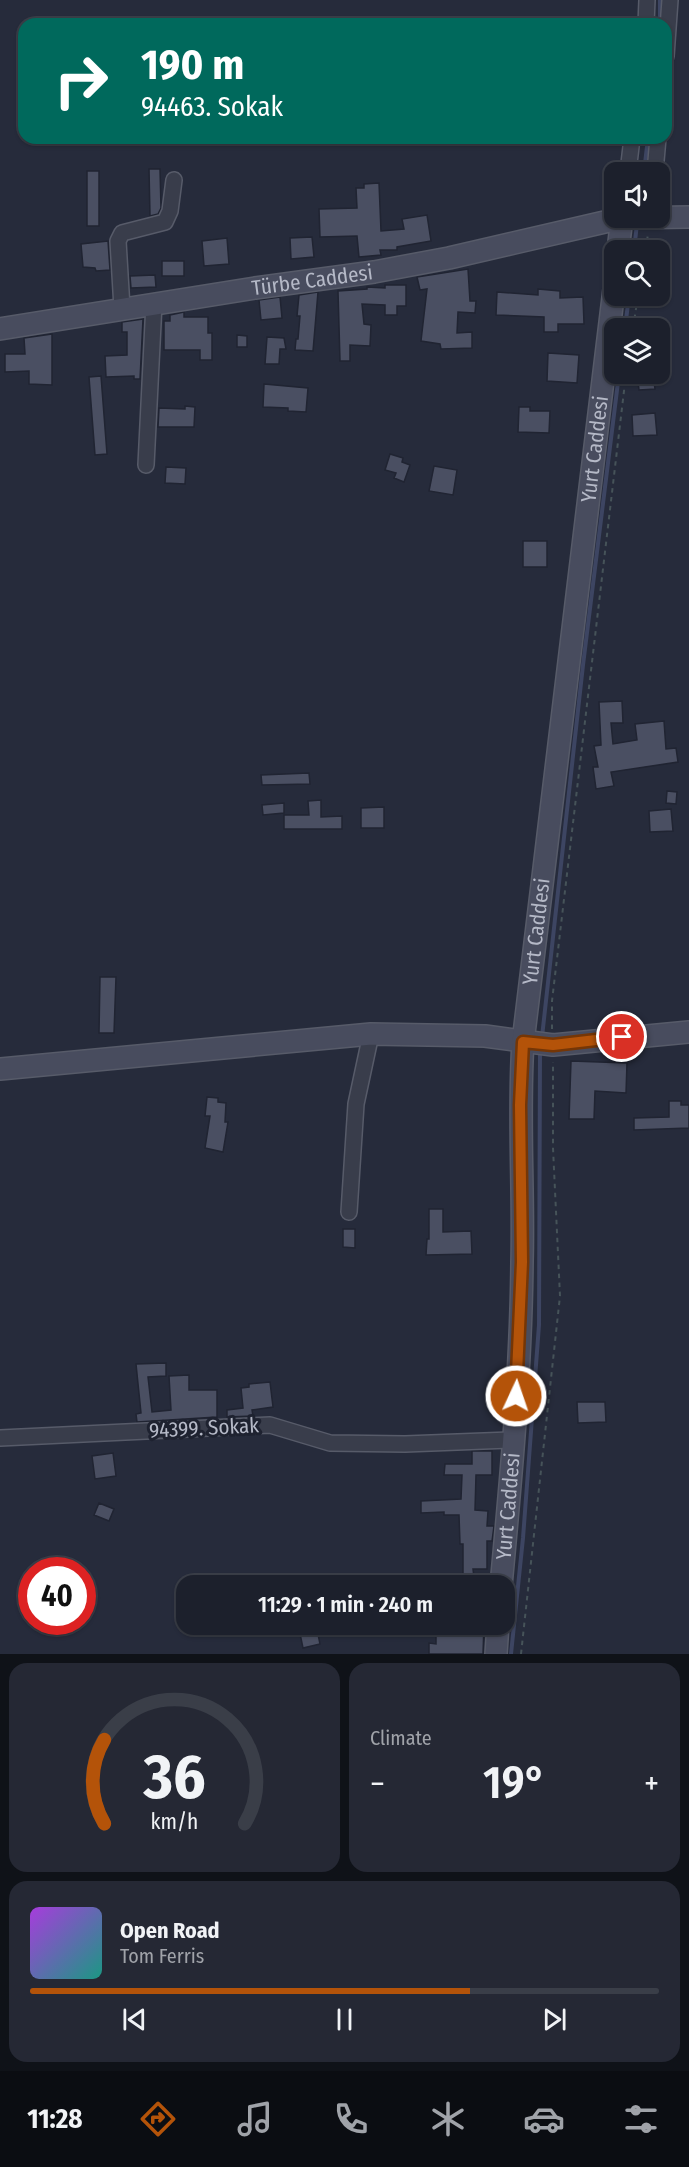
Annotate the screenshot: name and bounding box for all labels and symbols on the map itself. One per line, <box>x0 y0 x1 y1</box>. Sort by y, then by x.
street label: Türbe Caddesi <box>250 259 374 301</box>
street label: Yurt Caddesi <box>575 394 614 504</box>
street label: Yurt Caddesi <box>517 877 556 987</box>
pin <box>596 1011 647 1062</box>
position arrow <box>484 1364 548 1428</box>
street label: 94399. Sokak <box>148 1412 260 1444</box>
street label: Yurt Caddesi <box>490 1452 526 1561</box>
speed limit sign: 40 <box>18 1557 96 1635</box>

